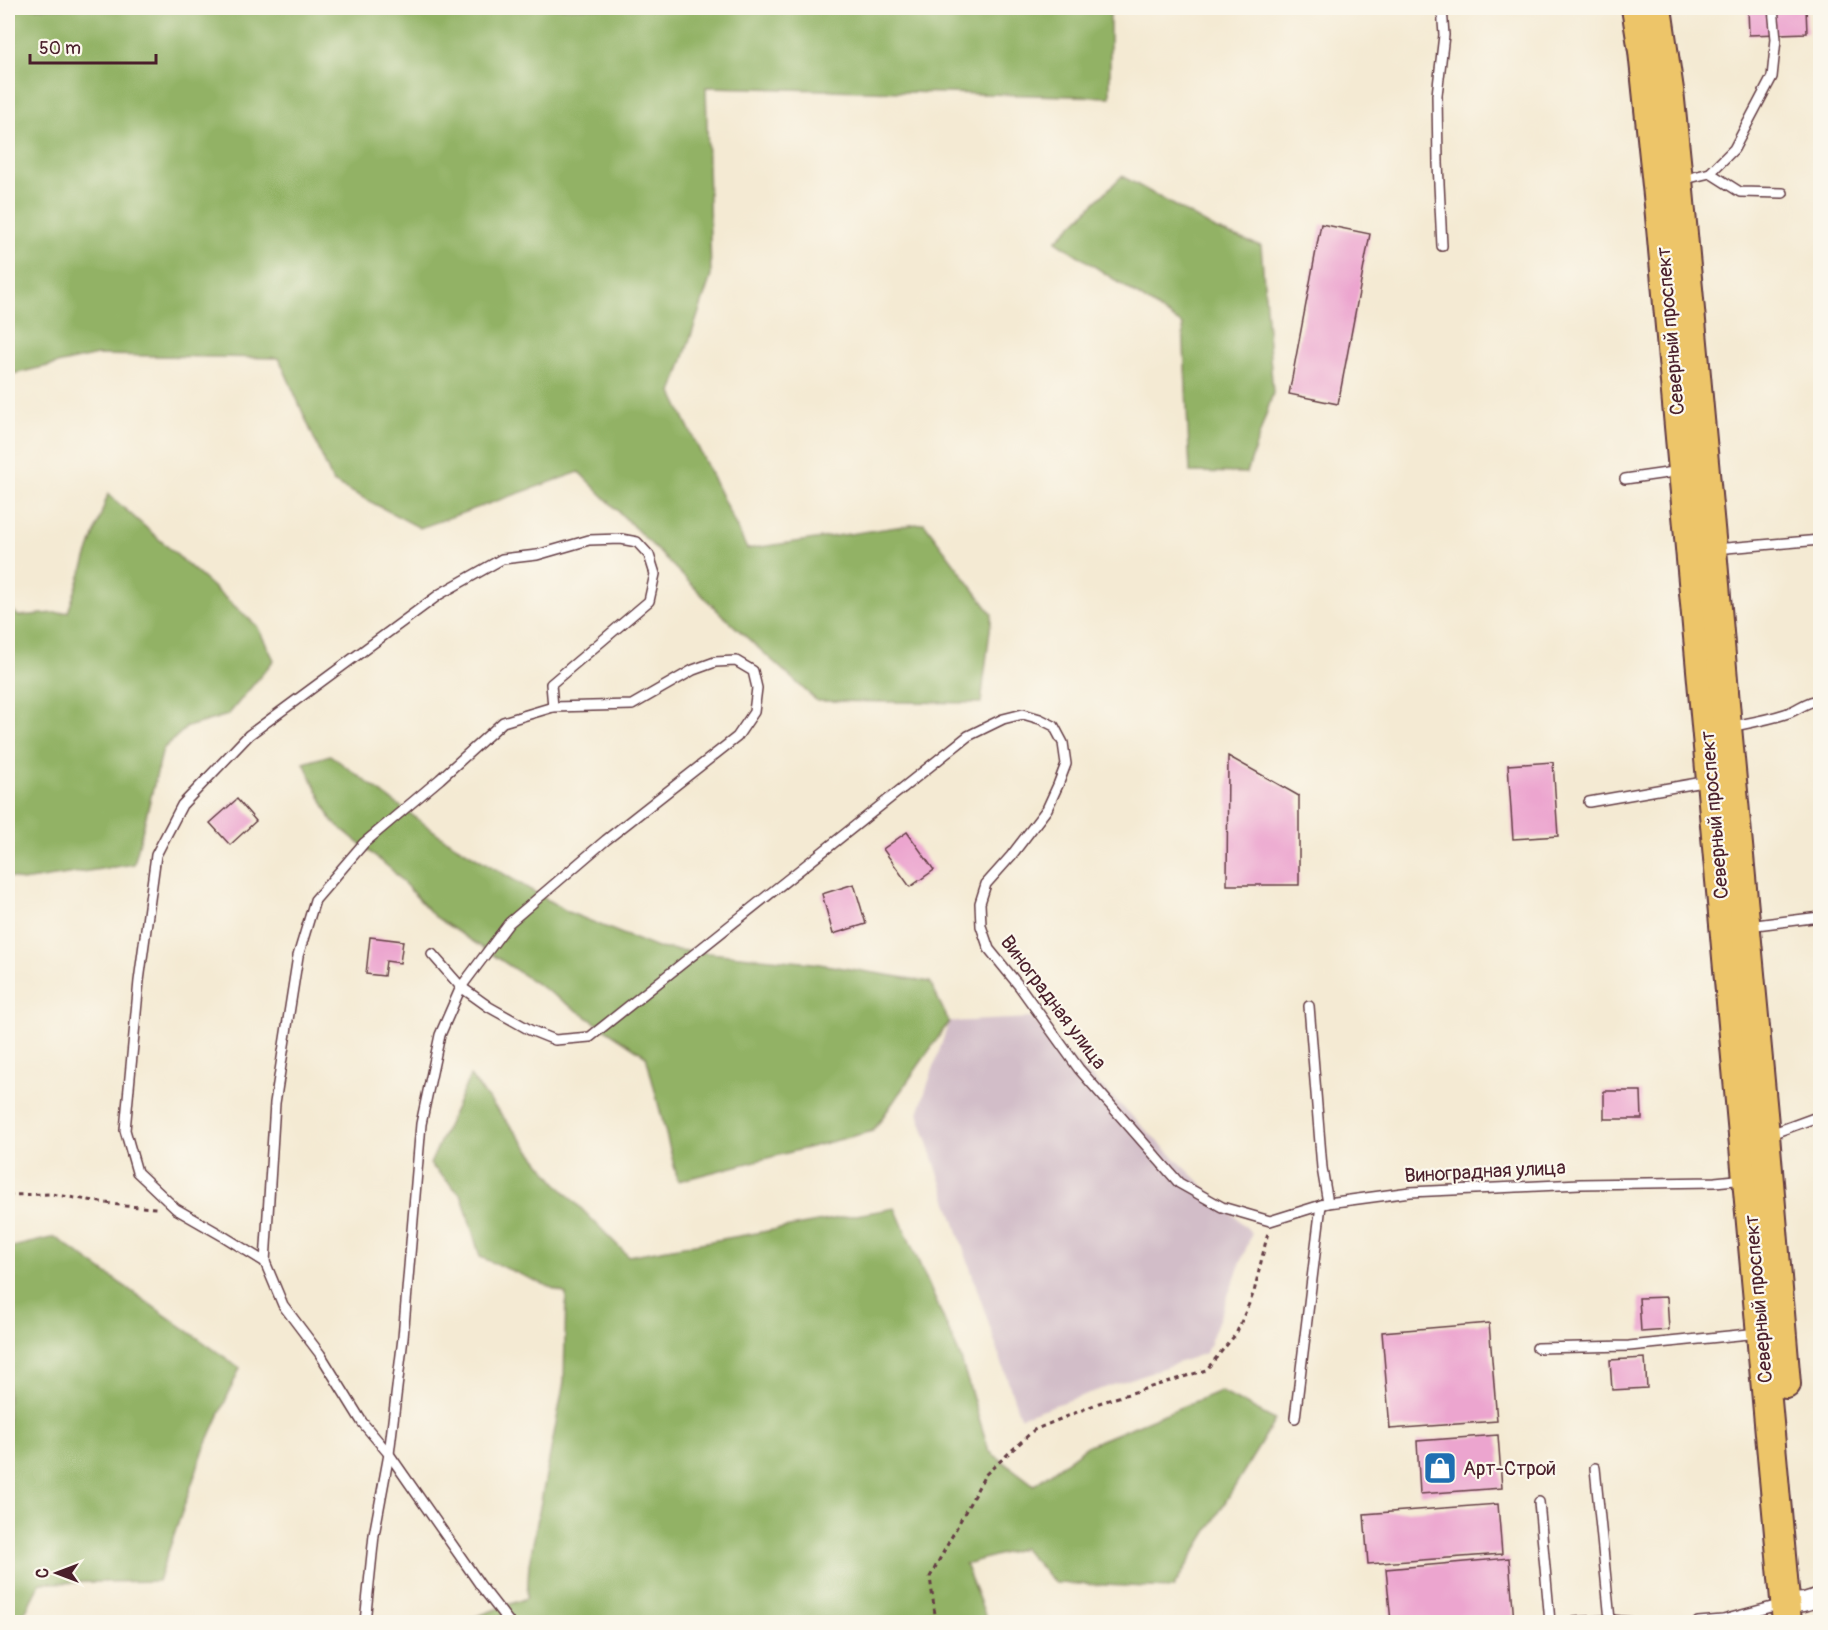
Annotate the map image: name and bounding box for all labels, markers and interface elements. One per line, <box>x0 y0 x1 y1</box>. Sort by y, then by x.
scale bar <box>30 27 156 65</box>
text: 50 m <box>39 37 81 60</box>
street label: Северный проспект <box>1651 246 1690 416</box>
street label: Северный проспект <box>1695 730 1734 900</box>
street label: Виноградная улица <box>995 930 1112 1074</box>
street label: Виноградная улица <box>1404 1155 1566 1188</box>
street label: Северный проспект <box>1739 1214 1778 1384</box>
shop icon: Арт-Строй <box>1422 1450 1458 1486</box>
place label: Арт-Строй <box>1463 1456 1556 1481</box>
north arrow <box>27 1543 87 1603</box>
text: С <box>33 1568 53 1578</box>

